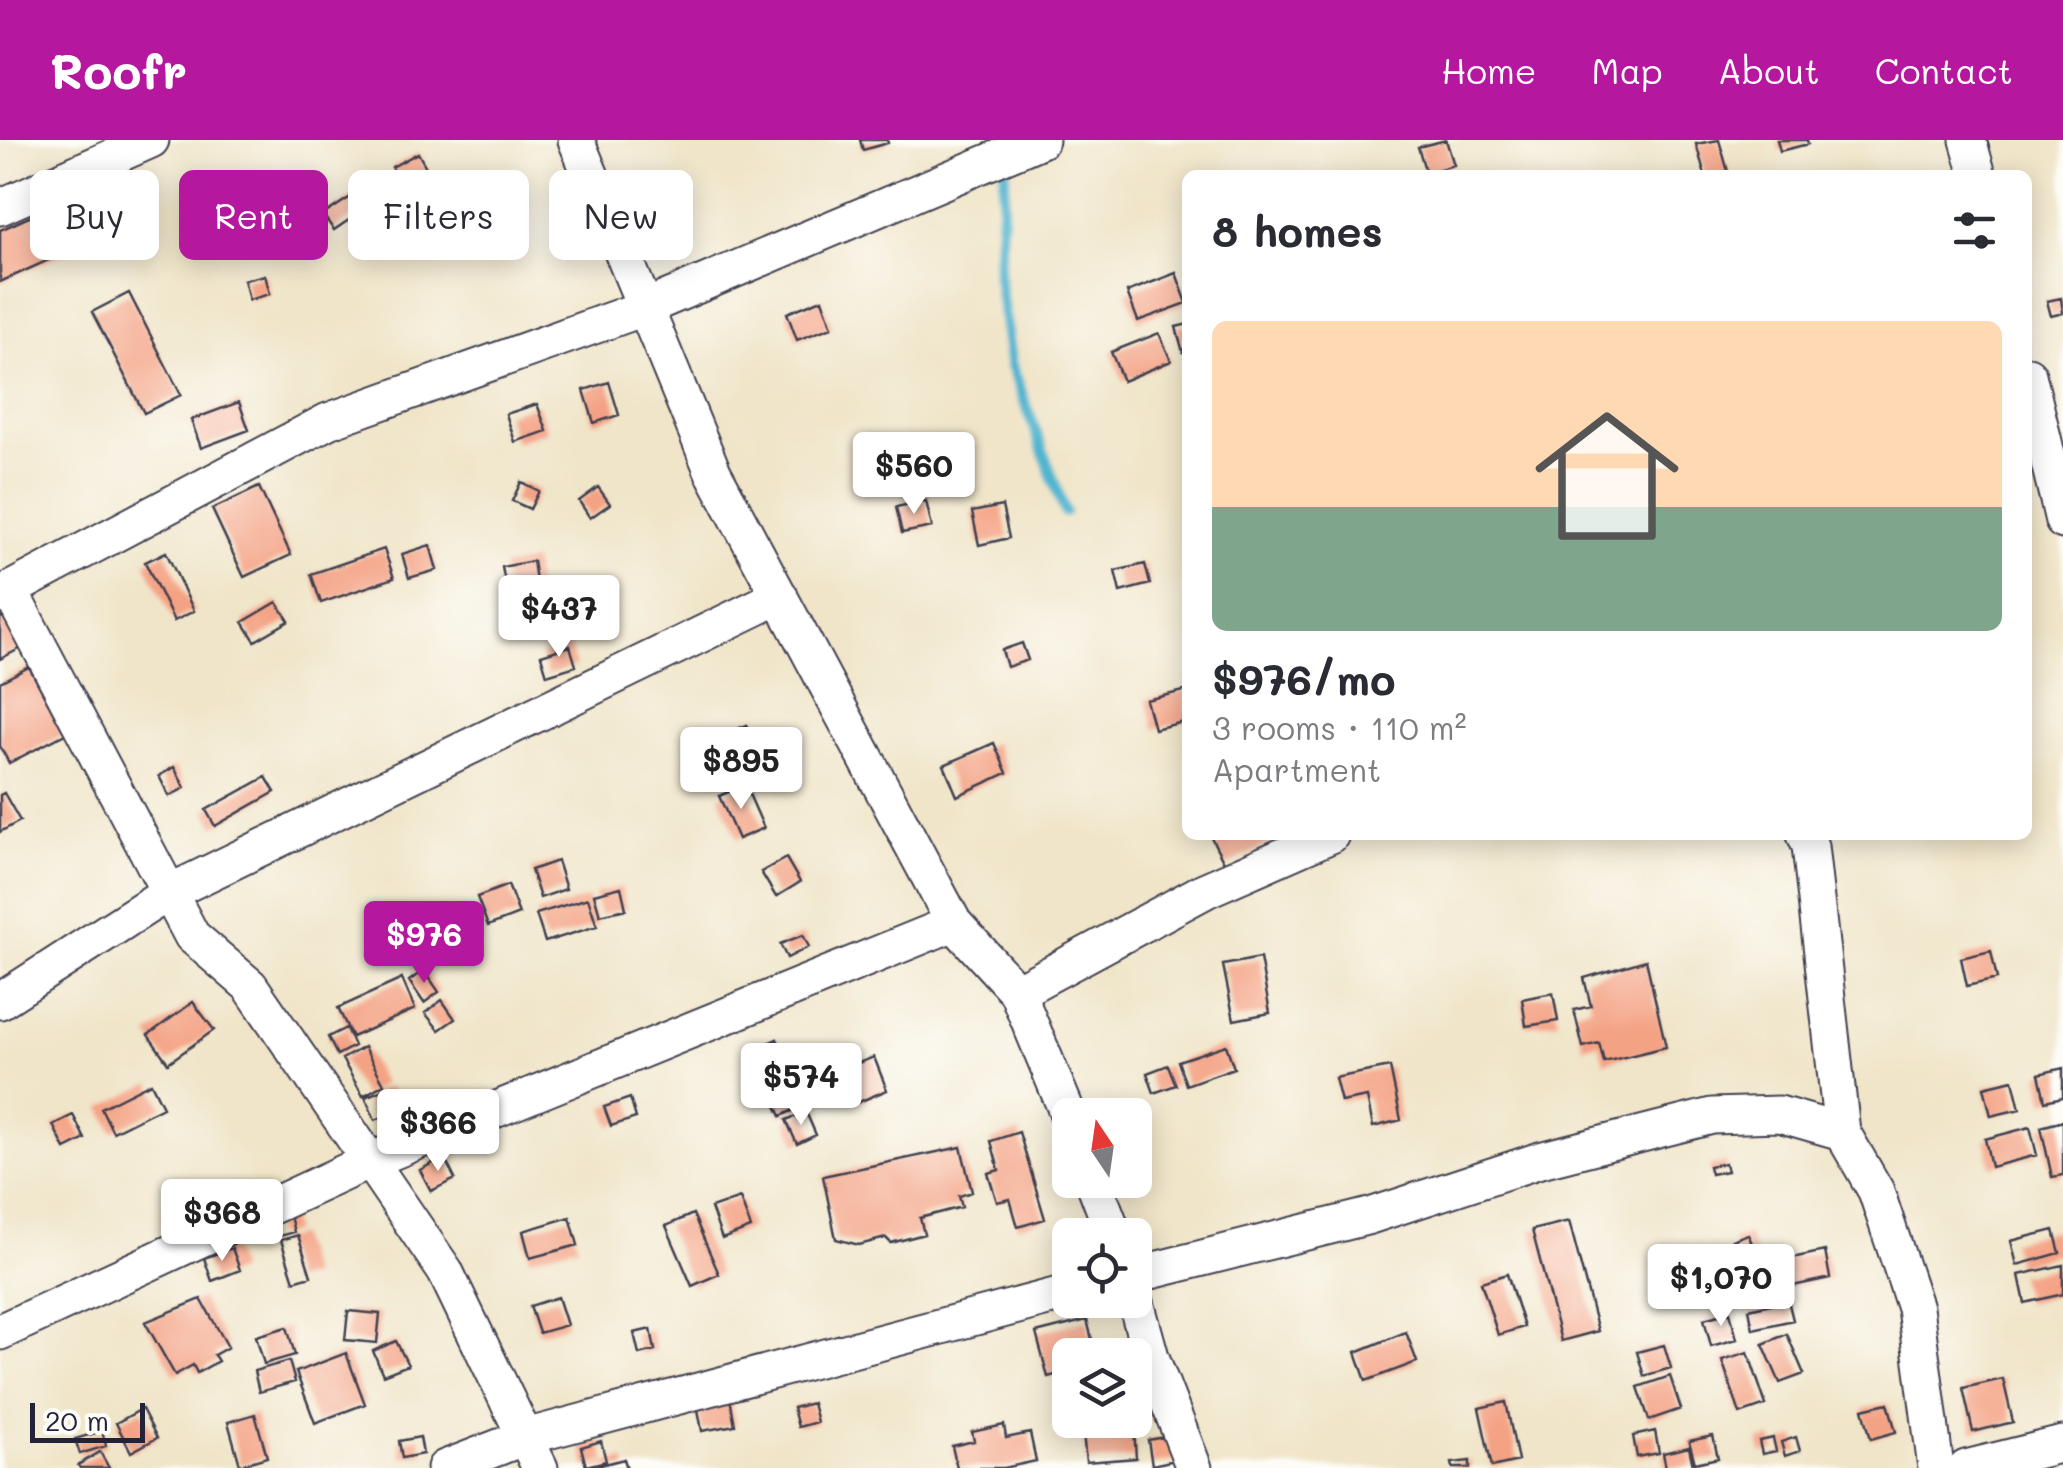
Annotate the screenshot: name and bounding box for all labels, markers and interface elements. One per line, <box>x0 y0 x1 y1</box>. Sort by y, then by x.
text: Roofr <box>50 39 187 101</box>
text: Home <box>1441 47 1537 93</box>
text: Map <box>1592 47 1663 93</box>
text: About <box>1718 47 1820 93</box>
text: Contact <box>1875 47 2013 93</box>
chip: Buy <box>30 170 159 260</box>
chip: Rent <box>179 170 328 260</box>
chip: Filters <box>348 170 529 260</box>
chip: New <box>549 170 693 260</box>
text: 8 homes <box>1212 203 1383 258</box>
icon: filters <box>1947 203 2002 258</box>
icon: home <box>1517 386 1697 566</box>
pin: $560 <box>855 432 973 517</box>
text: $560 <box>875 443 953 485</box>
pin: $437 <box>500 575 618 660</box>
text: $437 <box>520 586 598 628</box>
text: $976/mo <box>1212 651 1395 706</box>
text: 3 rooms · 110 m² <box>1212 706 1467 748</box>
pin: $895 <box>682 727 800 812</box>
text: $895 <box>702 738 780 780</box>
text: Apartment <box>1212 748 1381 790</box>
pin: $976 <box>365 901 483 986</box>
text: $976 <box>386 912 462 954</box>
pin: $574 <box>742 1043 860 1128</box>
text: $574 <box>763 1054 839 1096</box>
pin: $366 <box>379 1089 497 1174</box>
north arrow <box>1052 1098 1152 1198</box>
map controls <box>1052 1098 1152 1438</box>
text: $366 <box>399 1100 477 1142</box>
pin: $368 <box>163 1179 281 1264</box>
text: $368 <box>183 1190 261 1232</box>
button: locate <box>1052 1218 1152 1318</box>
pin: $1,070 <box>1640 1244 1802 1329</box>
text: $1,070 <box>1670 1255 1772 1297</box>
button: layers <box>1052 1338 1152 1438</box>
scale bar <box>30 1398 145 1442</box>
text: 20 m <box>45 1402 109 1438</box>

